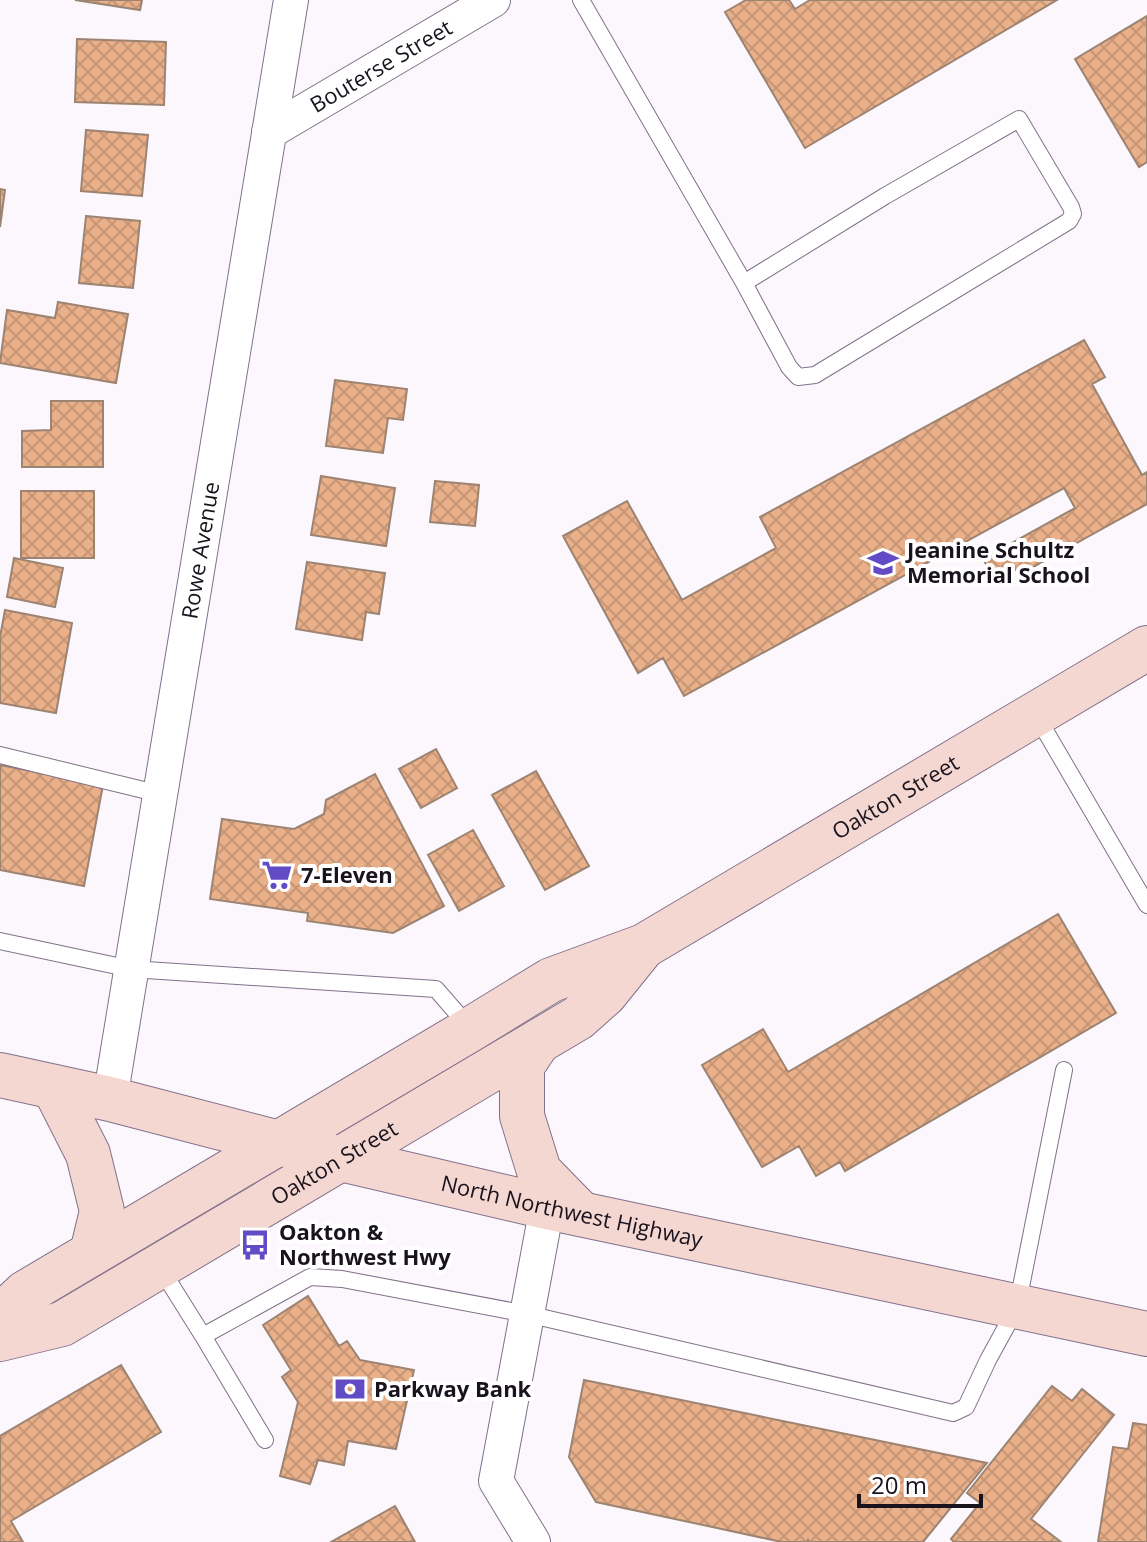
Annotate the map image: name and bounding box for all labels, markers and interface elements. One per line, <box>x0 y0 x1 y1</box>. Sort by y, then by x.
street label: Bouterse Street <box>304 11 457 119</box>
street label: Rowe Avenue <box>173 479 225 621</box>
place label: Jeanine Schultz Memorial School <box>905 534 1090 589</box>
school or university icon: Jeanine Schultz Memorial School <box>866 546 900 580</box>
street label: Oakton Street <box>826 747 964 845</box>
supermarket icon: 7-Eleven <box>260 858 294 892</box>
place label: 7-Eleven <box>301 859 393 889</box>
street label: Oakton Street <box>264 1112 403 1211</box>
street label: North Northwest Highway <box>438 1167 707 1254</box>
place label: Oakton & Northwest Hwy <box>279 1216 451 1271</box>
bus stop icon: Oakton & Northwest Hwy <box>238 1228 272 1262</box>
bank icon: Parkway Bank <box>333 1372 367 1406</box>
place label: Parkway Bank <box>374 1373 532 1403</box>
scale bar <box>859 1458 981 1508</box>
text: 20 m <box>871 1468 927 1501</box>

